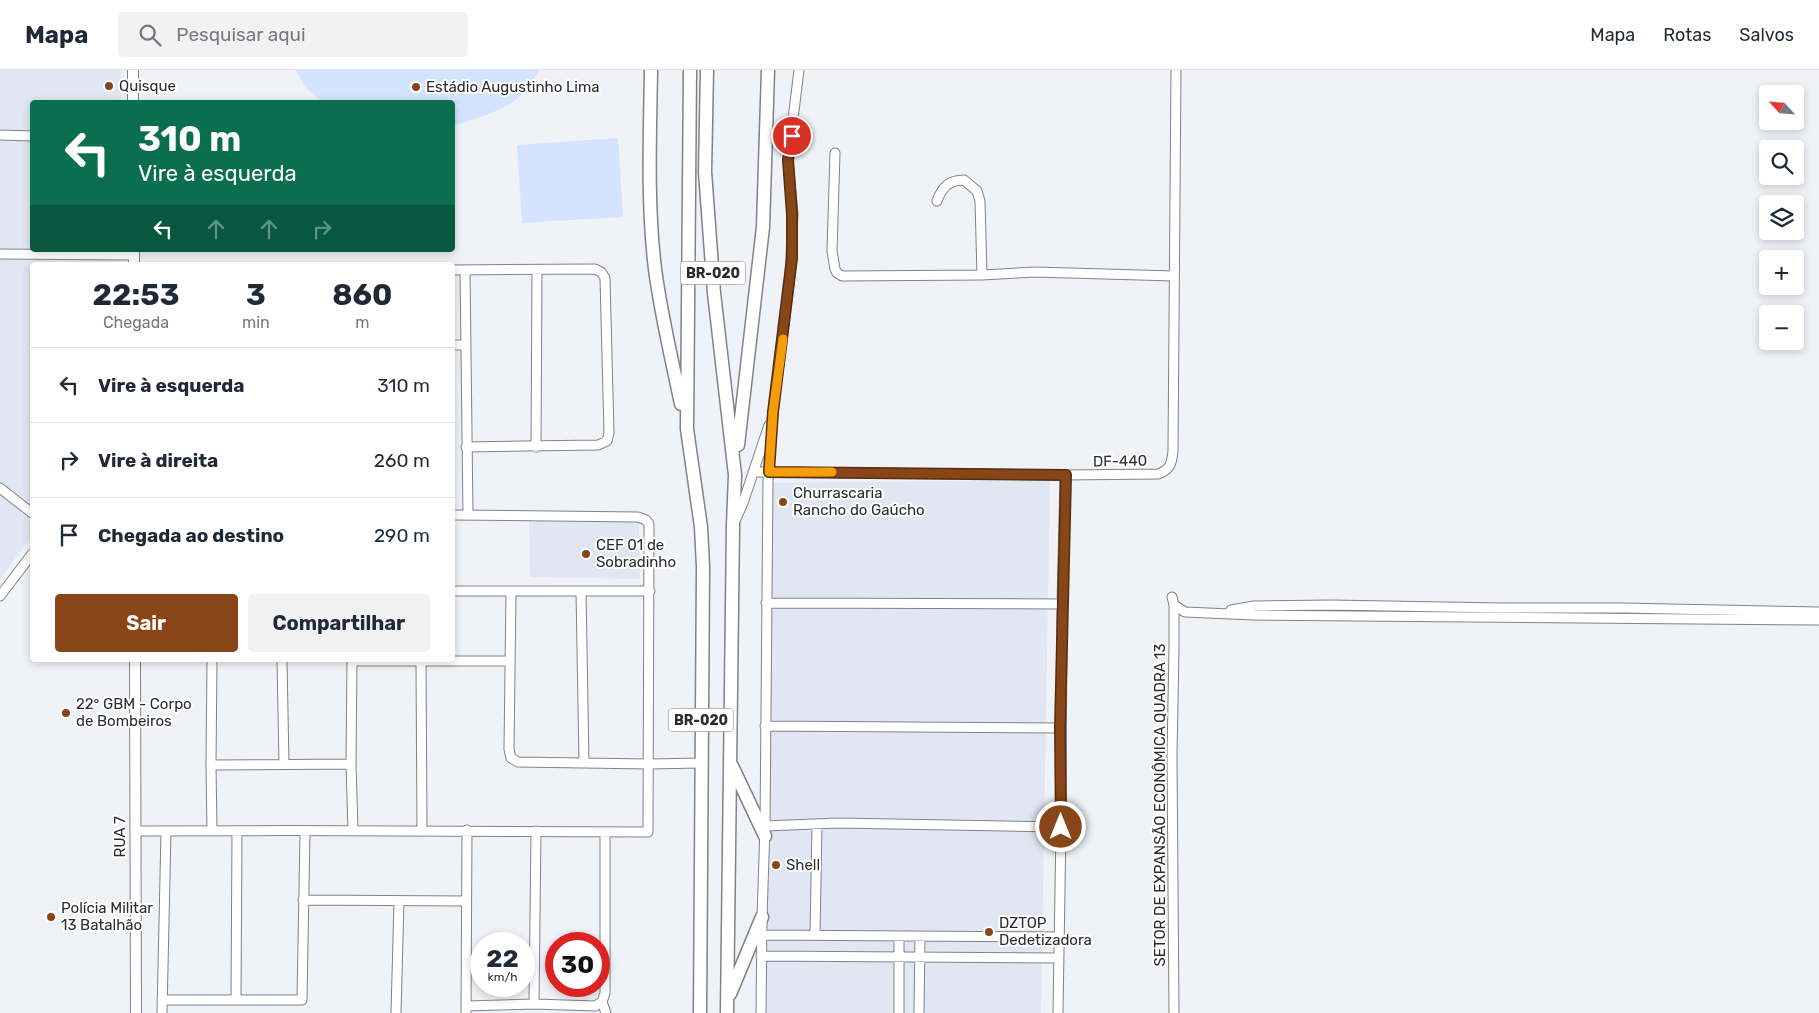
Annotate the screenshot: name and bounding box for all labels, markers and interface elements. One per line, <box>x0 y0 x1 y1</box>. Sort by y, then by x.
search box <box>118 12 468 57</box>
text: Mapa <box>25 21 88 49</box>
icon: search <box>136 21 164 49</box>
text: Pesquisar aqui <box>176 23 306 46</box>
text: Mapa <box>1590 24 1635 46</box>
text: Rotas <box>1663 24 1711 46</box>
text: Salvos <box>1739 24 1794 46</box>
place label: Quisque <box>119 77 176 95</box>
place label: Estádio Augustinho Lima <box>426 78 600 96</box>
marker: Quisque <box>103 80 115 92</box>
marker: Estádio Augustinho Lima <box>410 81 422 93</box>
north arrow <box>1759 85 1804 130</box>
map controls <box>1759 85 1804 350</box>
pin <box>771 115 813 157</box>
text: 310 m <box>138 118 241 160</box>
icon: left <box>55 120 120 185</box>
icon: arrive <box>778 122 806 150</box>
button: search <box>1759 140 1804 185</box>
text: Vire à esquerda <box>138 160 297 187</box>
button: layers <box>1759 195 1804 240</box>
icon: left <box>149 215 177 243</box>
icon: ahead <box>202 215 230 243</box>
icon: ahead <box>255 215 283 243</box>
icon: right <box>308 215 336 243</box>
button: + <box>1759 250 1804 295</box>
road number: BR-020 <box>680 262 746 284</box>
text: 22:53 <box>93 277 179 313</box>
text: 3 <box>246 277 266 313</box>
text: 860 <box>332 277 392 313</box>
button: − <box>1759 305 1804 350</box>
text: Chegada <box>103 313 169 332</box>
text: min <box>242 313 270 332</box>
text: m <box>355 313 369 332</box>
icon: left <box>55 371 83 399</box>
text: Vire à esquerda <box>98 374 245 397</box>
text: 310 m <box>377 374 430 397</box>
icon: right <box>55 446 83 474</box>
text: Vire à direita <box>98 449 218 472</box>
text: 260 m <box>374 449 430 472</box>
street label: DF-440 <box>1093 452 1147 470</box>
place label: Churrascaria Rancho do Gaúcho <box>793 484 925 519</box>
marker: Churrascaria Rancho do Gaúcho <box>777 496 789 508</box>
icon: arrive <box>55 521 83 549</box>
text: Chegada ao destino <box>98 524 284 547</box>
text: 290 m <box>374 524 430 547</box>
place label: CEF 01 de Sobradinho <box>596 536 676 571</box>
marker: CEF 01 de Sobradinho <box>580 548 592 560</box>
button: Sair <box>55 594 238 652</box>
button: Compartilhar <box>248 594 430 652</box>
street label: SETOR DE EXPANSÃO ECONÔMICA QUADRA 13 <box>1151 644 1169 966</box>
place label: 22° GBM - Corpo de Bombeiros <box>76 695 192 730</box>
marker: 22° GBM - Corpo de Bombeiros <box>60 707 72 719</box>
road number: BR-020 <box>668 708 734 732</box>
position arrow <box>1034 800 1086 852</box>
street label: RUA 7 <box>111 816 129 858</box>
place label: Shell <box>786 856 820 874</box>
marker: Shell <box>770 859 782 871</box>
place label: Polícia Militar 13 Batalhão <box>61 899 153 934</box>
marker: Polícia Militar 13 Batalhão <box>45 911 57 923</box>
place label: DZTOP Dedetizadora <box>999 914 1092 949</box>
marker: DZTOP Dedetizadora <box>983 926 995 938</box>
speed limit sign: 30 <box>545 932 610 997</box>
text: 22 <box>486 944 519 973</box>
text: km/h <box>488 970 517 984</box>

